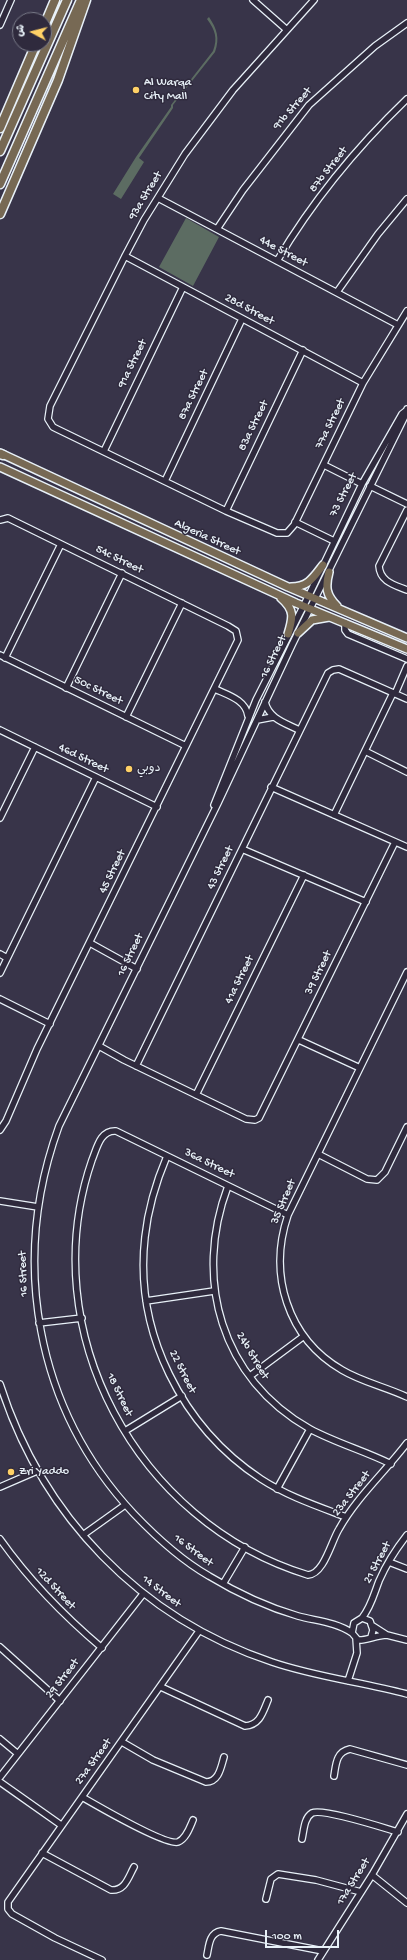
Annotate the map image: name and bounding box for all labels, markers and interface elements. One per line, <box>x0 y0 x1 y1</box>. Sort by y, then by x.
north arrow <box>12 12 52 52</box>
text: ش <box>14 24 28 37</box>
place label: Al Warqa City Mall <box>144 76 192 104</box>
marker: Al Warqa City Mall <box>131 85 141 95</box>
street label: 91b Street <box>270 85 316 133</box>
street label: 87b Street <box>307 144 351 196</box>
street label: 93a Street <box>126 169 166 223</box>
street label: 44e Street <box>256 233 310 271</box>
street label: 28d Street <box>222 291 276 329</box>
street label: 91a Street <box>115 337 151 391</box>
street label: 87a Street <box>176 367 212 423</box>
street label: 77a Street <box>313 397 349 451</box>
street label: 83a Street <box>236 398 272 454</box>
street label: 73 Street <box>327 471 361 519</box>
street label: Algeria Street <box>172 516 242 560</box>
street label: 54c Street <box>93 542 145 578</box>
street label: 16 Street <box>257 633 291 681</box>
street label: 50c Street <box>71 673 125 709</box>
street label: 46d Street <box>56 741 110 777</box>
place label: دوبي <box>137 762 160 776</box>
marker: دوبي <box>124 764 134 774</box>
street label: 43 Street <box>204 844 238 892</box>
street label: 45 Street <box>96 848 130 896</box>
street label: 16 Street <box>114 931 148 979</box>
street label: 39 Street <box>302 949 336 997</box>
street label: 41a Street <box>222 953 258 1007</box>
street label: 36a Street <box>182 1146 236 1182</box>
street label: 35 Street <box>268 1177 300 1227</box>
street label: 16 Street <box>16 1251 32 1297</box>
street label: 24b Street <box>232 1330 272 1382</box>
street label: 22 Street <box>165 1348 199 1396</box>
street label: 18 Street <box>102 1371 136 1419</box>
place label: Zri Yaddo <box>19 1465 69 1479</box>
marker: Zri Yaddo <box>6 1467 16 1477</box>
street label: 23a Street <box>330 1468 374 1520</box>
street label: 16 Street <box>170 1531 216 1571</box>
street label: 21 Street <box>361 1540 395 1586</box>
street label: 12d Street <box>32 1565 78 1613</box>
street label: 14 Street <box>139 1573 183 1611</box>
street label: 29 Street <box>43 1656 83 1702</box>
street label: 27a Street <box>72 1736 116 1788</box>
street label: 17a Street <box>334 1856 374 1908</box>
scale bar <box>267 1922 341 1948</box>
text: 100 m <box>272 1930 302 1944</box>

